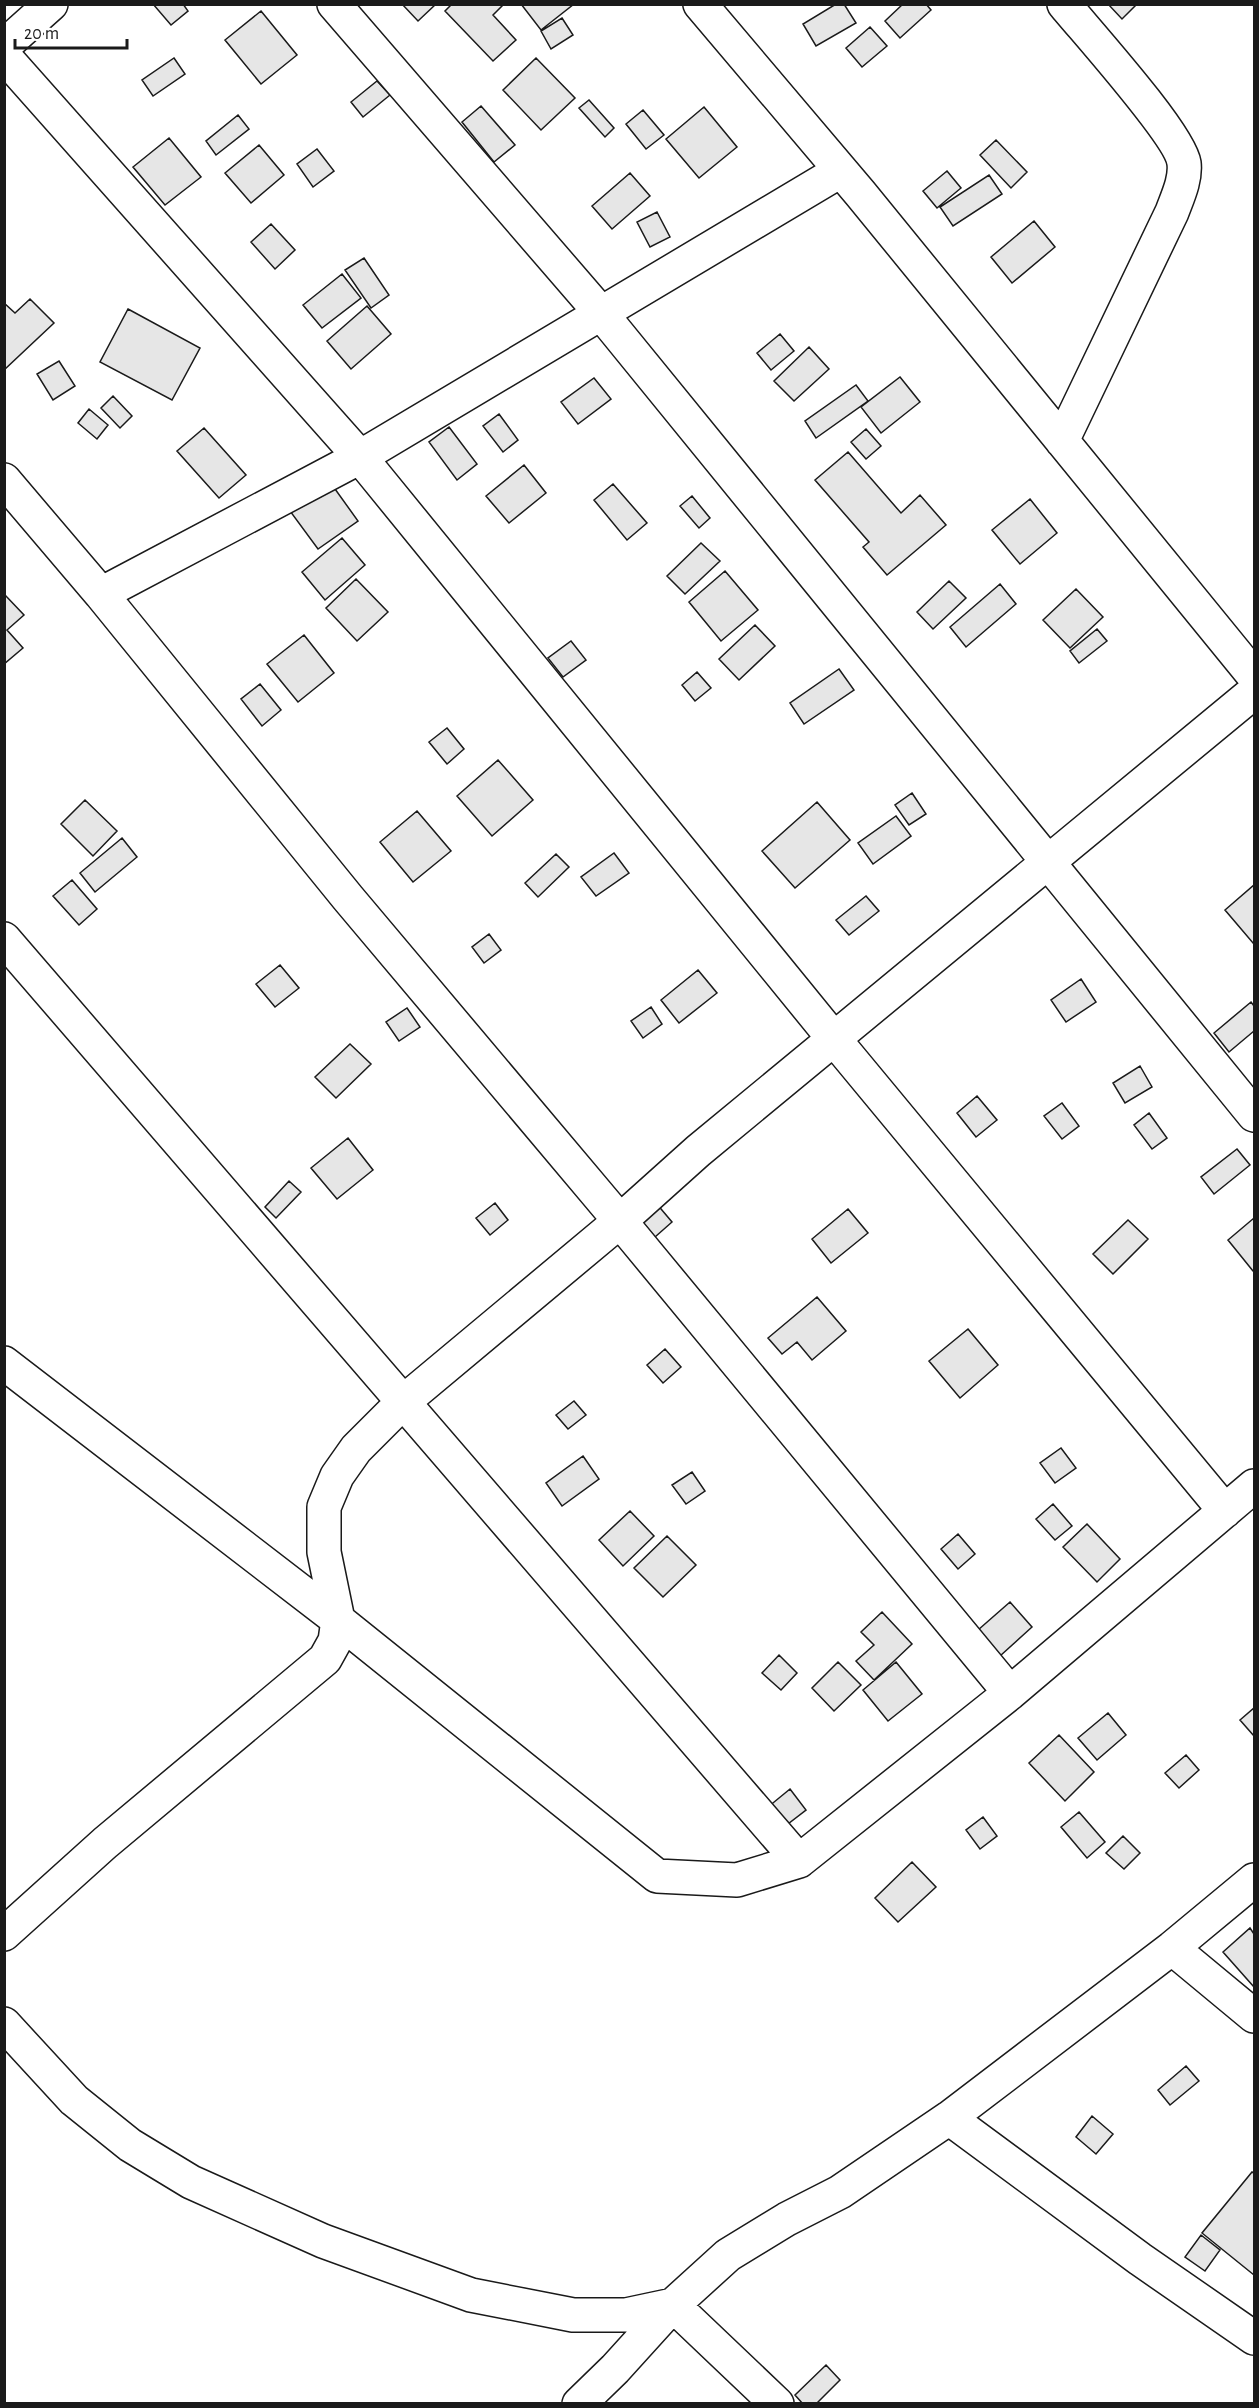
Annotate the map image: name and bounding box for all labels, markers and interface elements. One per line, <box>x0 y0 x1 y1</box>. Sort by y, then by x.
scale bar <box>15 12 128 50</box>
text: 20 m <box>24 25 59 43</box>

